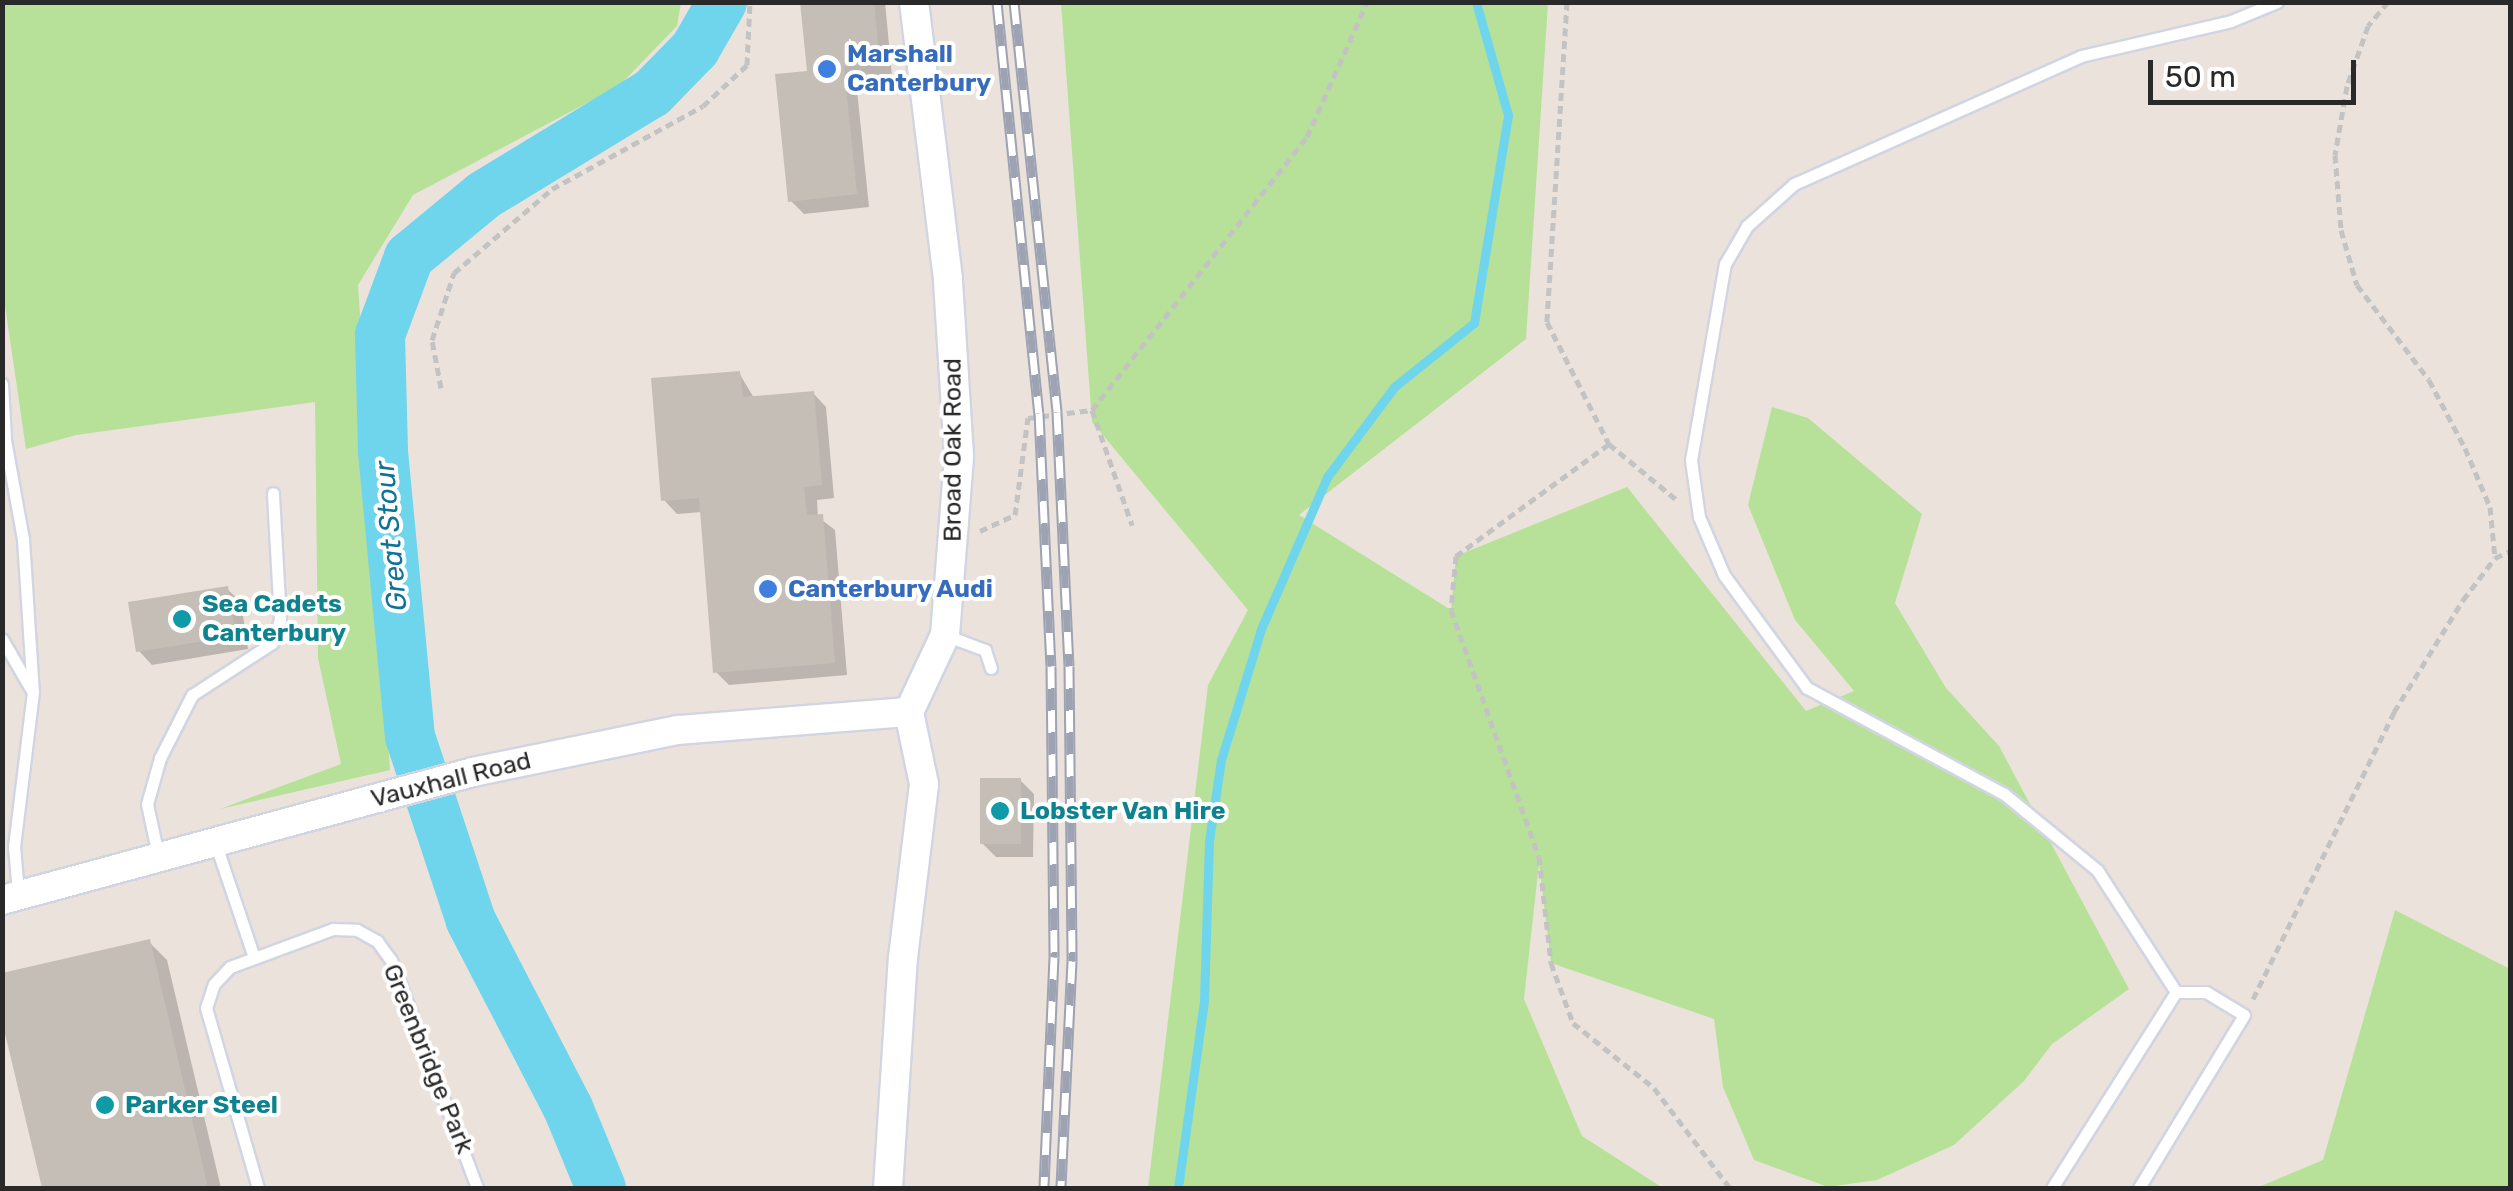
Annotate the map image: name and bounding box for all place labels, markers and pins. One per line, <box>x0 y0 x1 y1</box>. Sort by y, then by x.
place label: Marshall Canterbury <box>847 40 991 99</box>
marker: Marshall Canterbury <box>816 58 838 80</box>
place label: Canterbury Audi <box>788 574 994 604</box>
marker: Canterbury Audi <box>757 578 779 600</box>
place label: Sea Cadets Canterbury <box>202 590 346 649</box>
marker: Sea Cadets Canterbury <box>171 608 193 630</box>
place label: Lobster Van Hire <box>1020 796 1227 826</box>
marker: Lobster Van Hire <box>989 800 1011 822</box>
place label: Parker Steel <box>125 1090 278 1120</box>
marker: Parker Steel <box>94 1094 116 1116</box>

